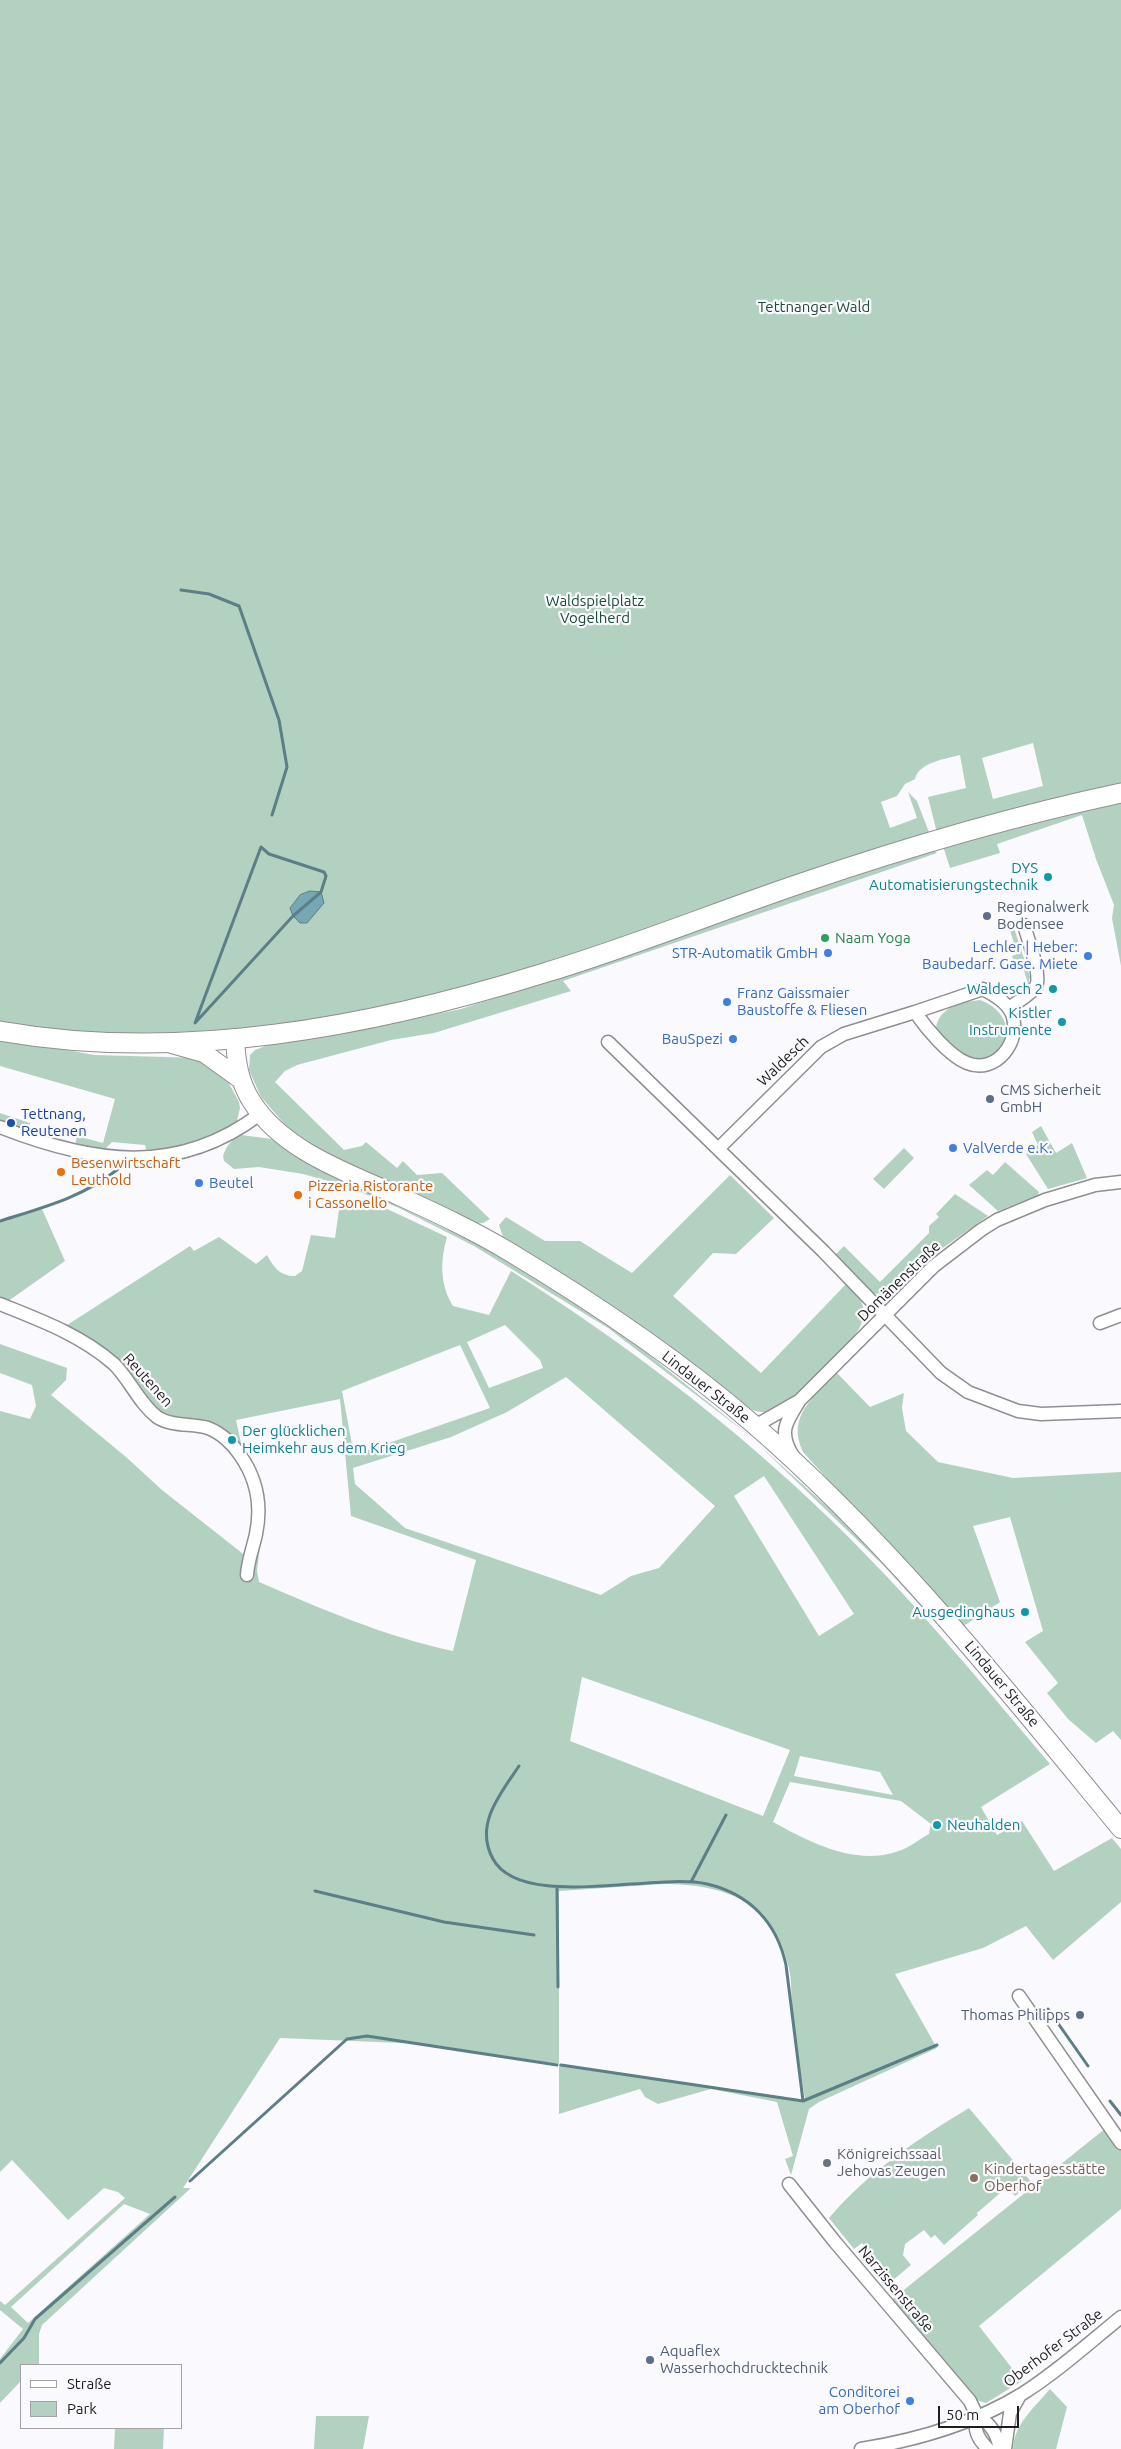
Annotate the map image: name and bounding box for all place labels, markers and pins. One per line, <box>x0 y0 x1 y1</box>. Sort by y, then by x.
place label: DYS Automatisierungstechnik <box>869 859 1038 894</box>
marker: DYS Automatisierungstechnik <box>1042 871 1054 883</box>
place label: Regionalwerk Bodensee <box>997 898 1089 933</box>
marker: Regionalwerk Bodensee <box>981 910 993 922</box>
place label: Naam Yoga <box>835 929 911 947</box>
marker: Naam Yoga <box>819 932 831 944</box>
place label: Lechler | Heber: Baubedarf. Gase. Miete <box>922 938 1078 973</box>
place label: STR-Automatik GmbH <box>672 944 818 962</box>
marker: STR-Automatik GmbH <box>822 947 834 959</box>
marker: Lechler | Heber: Baubedarf. Gase. Miete <box>1082 950 1094 962</box>
place label: Waldesch 2 <box>967 980 1043 998</box>
marker: Waldesch 2 <box>1047 983 1059 995</box>
place label: Franz Gaissmaier Baustoffe & Fliesen <box>737 984 867 1019</box>
marker: Franz Gaissmaier Baustoffe & Fliesen <box>721 996 733 1008</box>
place label: Kistler Instrumente <box>969 1004 1052 1039</box>
marker: Kistler Instrumente <box>1056 1016 1068 1028</box>
place label: BauSpezi <box>662 1030 723 1048</box>
marker: BauSpezi <box>727 1033 739 1045</box>
place label: CMS Sicherheit GmbH <box>1000 1081 1101 1116</box>
marker: CMS Sicherheit GmbH <box>984 1093 996 1105</box>
place label: Tettnang, Reutenen <box>21 1105 87 1140</box>
marker: Tettnang, Reutenen <box>5 1117 17 1129</box>
place label: ValVerde e.K. <box>963 1139 1052 1157</box>
marker: ValVerde e.K. <box>947 1142 959 1154</box>
place label: Besenwirtschaft Leuthold <box>71 1154 180 1189</box>
marker: Besenwirtschaft Leuthold <box>55 1166 67 1178</box>
place label: Beutel <box>209 1174 253 1192</box>
marker: Beutel <box>193 1177 205 1189</box>
place label: Pizzeria Ristorante i Cassonello <box>308 1177 433 1212</box>
marker: Pizzeria Ristorante i Cassonello <box>292 1189 304 1201</box>
place label: Der glücklichen Heimkehr aus dem Krieg <box>242 1422 406 1457</box>
marker: Der glücklichen Heimkehr aus dem Krieg <box>226 1434 238 1446</box>
place label: Ausgedinghaus <box>912 1603 1015 1621</box>
marker: Ausgedinghaus <box>1019 1606 1031 1618</box>
place label: Neuhalden <box>947 1816 1020 1834</box>
marker: Neuhalden <box>931 1819 943 1831</box>
place label: Thomas Philipps <box>961 2006 1070 2024</box>
marker: Thomas Philipps <box>1074 2009 1086 2021</box>
place label: Königreichssaal Jehovas Zeugen <box>837 2145 946 2180</box>
marker: Königreichssaal Jehovas Zeugen <box>821 2157 833 2169</box>
place label: Kindertagesstätte Oberhof <box>984 2160 1105 2195</box>
marker: Kindertagesstätte Oberhof <box>968 2172 980 2184</box>
place label: Aquaflex Wasserhochdrucktechnik <box>660 2342 828 2377</box>
marker: Aquaflex Wasserhochdrucktechnik <box>644 2354 656 2366</box>
place label: Conditorei am Oberhof <box>818 2383 900 2418</box>
marker: Conditorei am Oberhof <box>904 2395 916 2407</box>

